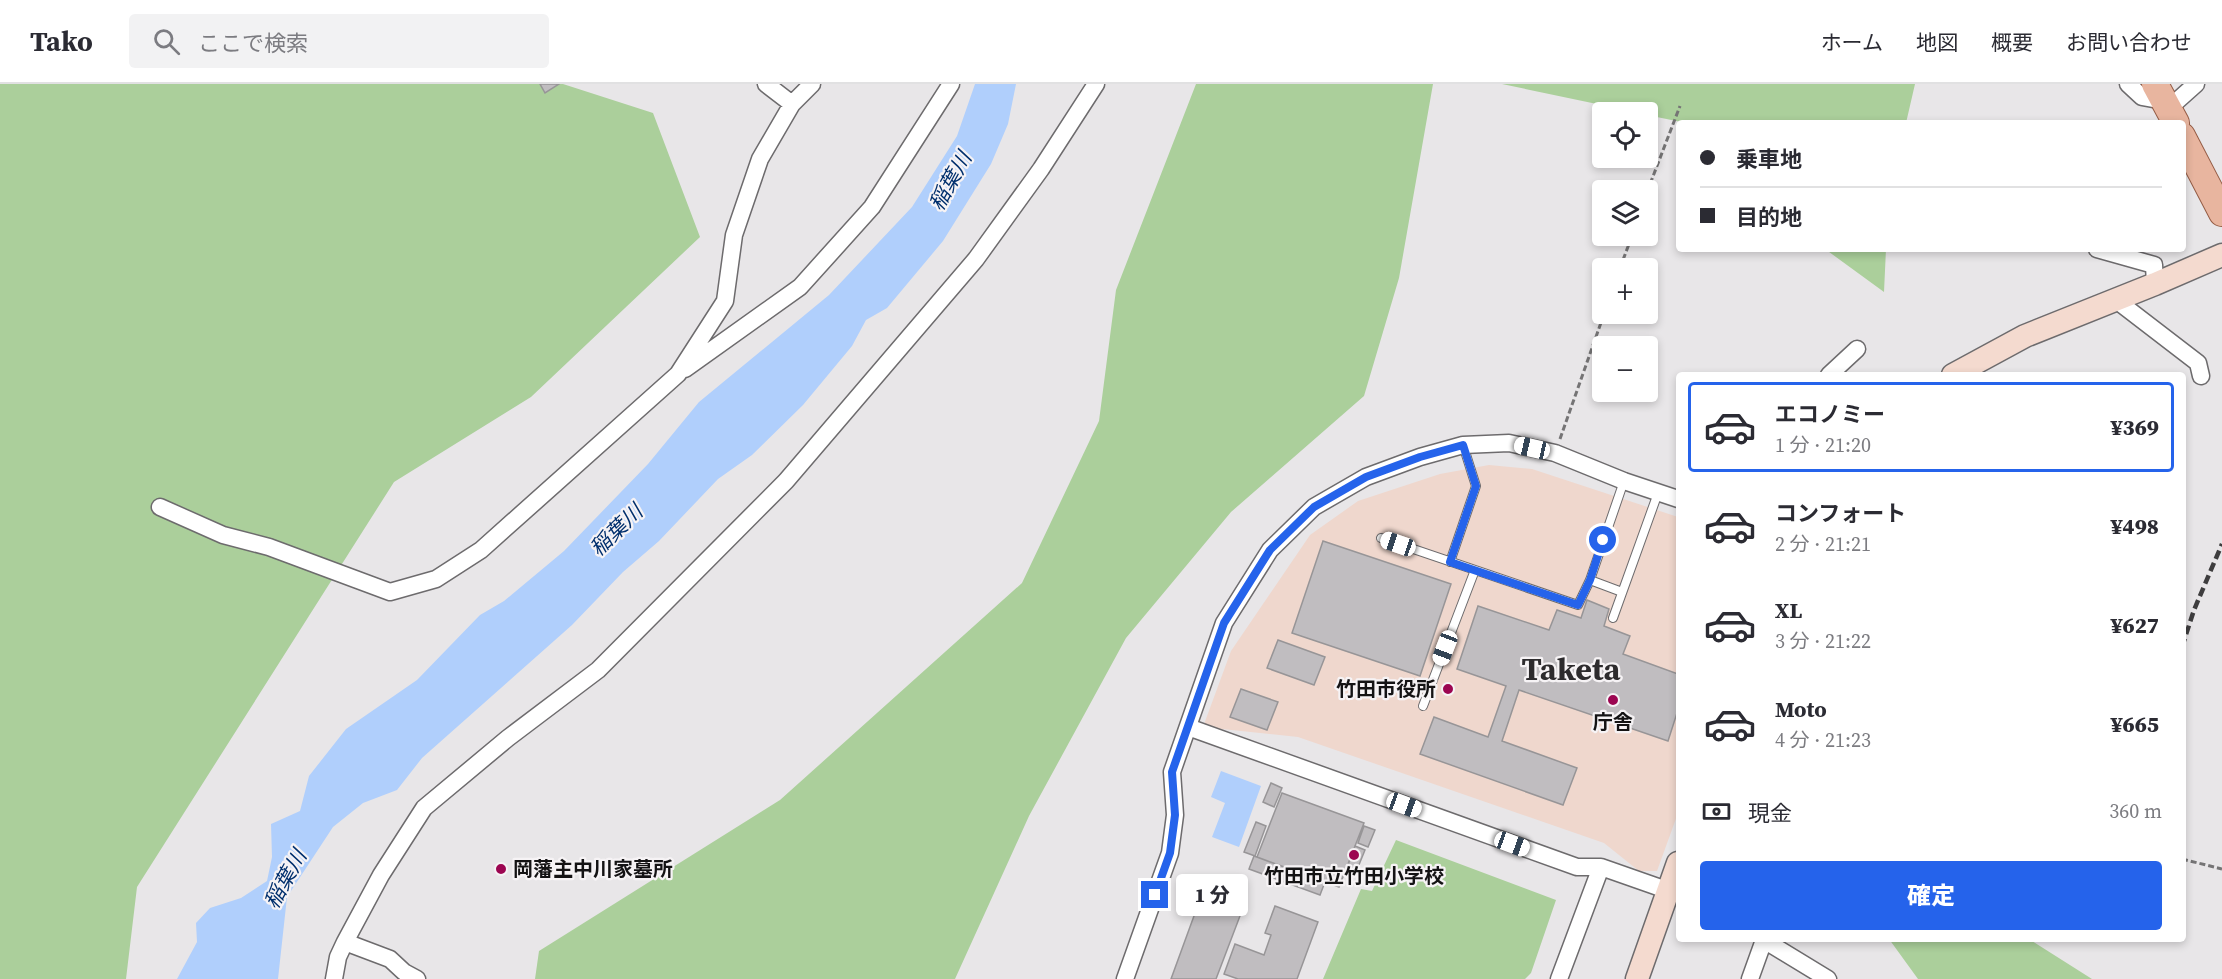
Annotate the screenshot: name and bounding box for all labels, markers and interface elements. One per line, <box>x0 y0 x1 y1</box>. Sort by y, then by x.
search box <box>129 14 549 68</box>
text: Tako <box>30 22 93 60</box>
icon: search <box>150 25 183 58</box>
text: ここで検索 <box>198 28 308 58</box>
text: ホーム <box>1821 28 1883 57</box>
text: 地図 <box>1916 28 1958 57</box>
text: 概要 <box>1991 28 2033 57</box>
text: お問い合わせ <box>2066 28 2192 57</box>
map controls <box>1592 102 1658 402</box>
button: locate <box>1592 102 1658 168</box>
text: 乗車地 <box>1736 144 1802 174</box>
water label: 稲葉川 <box>922 145 979 216</box>
button: layers <box>1592 180 1658 246</box>
text: 目的地 <box>1736 202 1802 232</box>
button: + <box>1592 258 1658 324</box>
button: − <box>1592 336 1658 402</box>
text: エコノミー <box>1775 399 1885 429</box>
icon: car <box>1703 400 1757 454</box>
text: ¥369 <box>2111 412 2159 442</box>
text: 1 分 · 21:20 <box>1775 431 1871 459</box>
car <box>1512 435 1552 461</box>
water label: 稲葉川 <box>583 496 650 562</box>
text: コンフォート <box>1775 498 1906 528</box>
icon: car <box>1703 499 1757 553</box>
text: ¥498 <box>2111 511 2159 541</box>
route start <box>1589 526 1616 553</box>
car <box>1378 530 1418 558</box>
text: 2 分 · 21:21 <box>1775 530 1871 558</box>
text: XL <box>1775 595 1802 625</box>
icon: car <box>1703 598 1757 652</box>
text: ¥627 <box>2111 610 2159 640</box>
text: 3 分 · 21:22 <box>1775 627 1871 655</box>
car <box>1430 628 1460 668</box>
district label: Taketa <box>1522 647 1621 691</box>
place label: 竹田市役所 <box>1336 675 1436 703</box>
marker: 竹田市役所 <box>1441 682 1455 696</box>
marker: 庁舎 <box>1606 693 1620 707</box>
text: Moto <box>1775 694 1827 724</box>
icon: car <box>1703 697 1757 751</box>
place label: 庁舎 <box>1593 708 1633 736</box>
text: ¥665 <box>2111 709 2159 739</box>
text: 4 分 · 21:23 <box>1775 726 1871 754</box>
car <box>1384 790 1424 820</box>
icon: cash <box>1700 795 1733 828</box>
text: 360 m <box>2109 797 2162 825</box>
text: 現金 <box>1748 798 1792 828</box>
car <box>1492 829 1532 859</box>
water label: 稲葉川 <box>257 843 314 914</box>
marker: 竹田市立竹田小学校 <box>1347 848 1361 862</box>
place label: 岡藩主中川家墓所 <box>513 855 673 883</box>
button: 確定 <box>1700 861 2162 930</box>
marker: 岡藩主中川家墓所 <box>494 862 508 876</box>
place label: 竹田市立竹田小学校 <box>1264 862 1444 890</box>
callout: 1 分 <box>1176 874 1248 916</box>
route end <box>1141 881 1168 908</box>
text: 1 分 <box>1194 881 1230 909</box>

